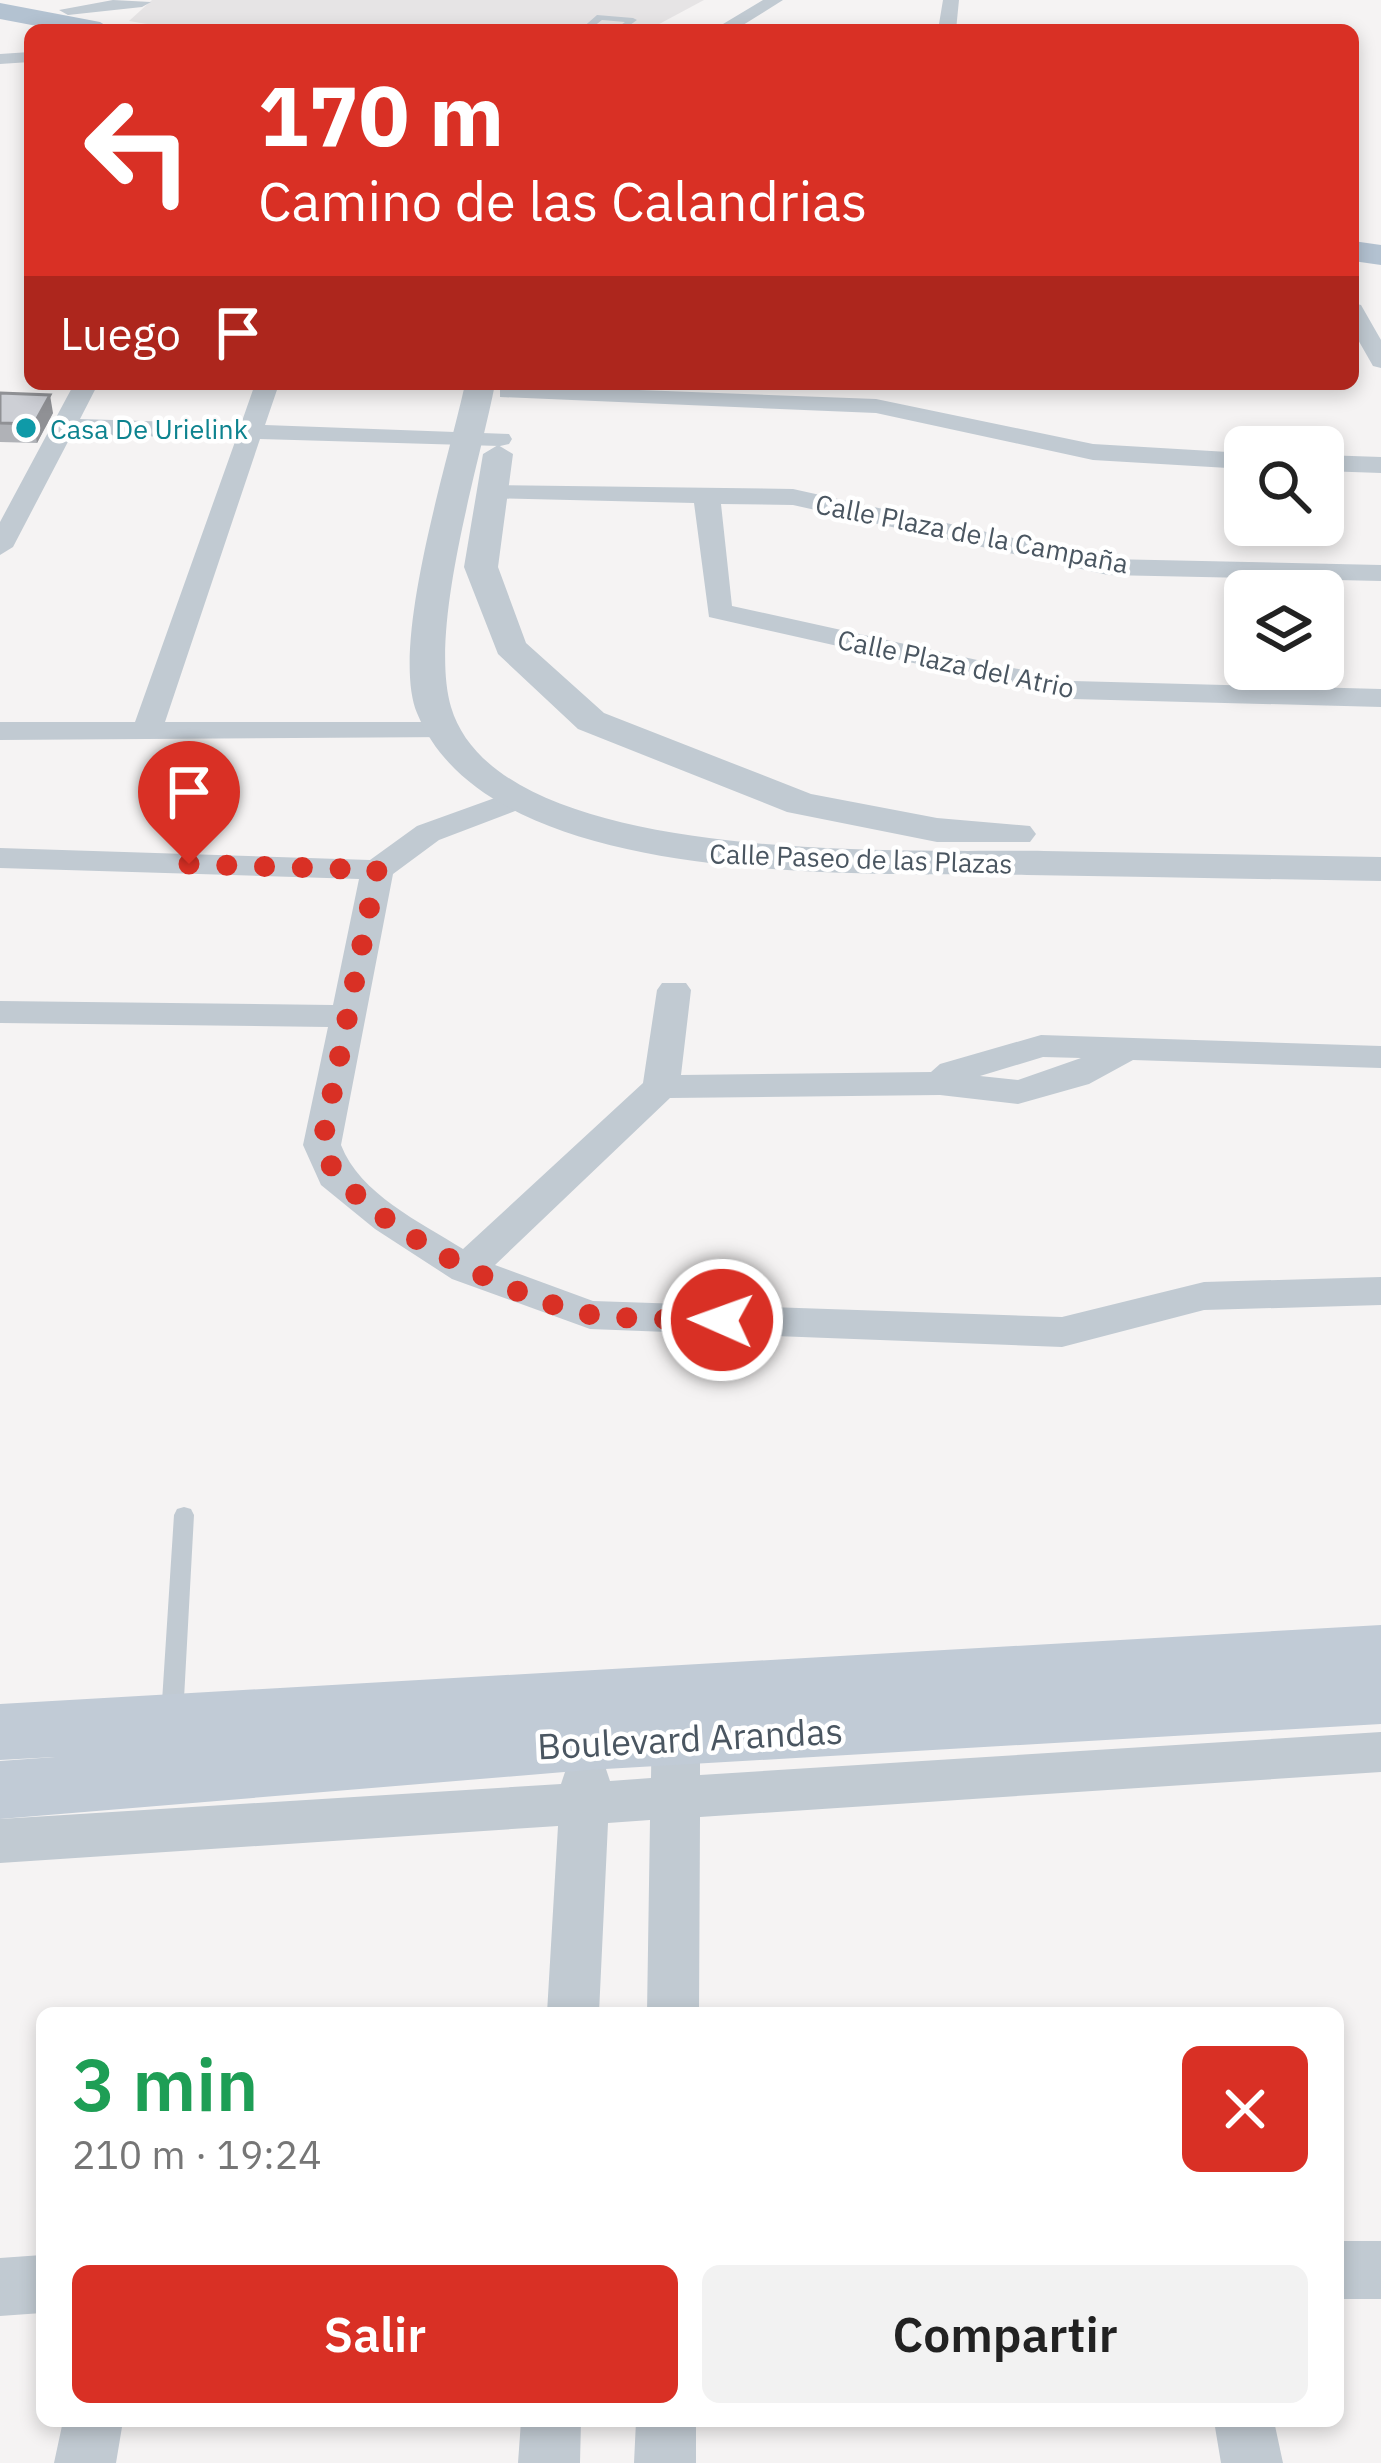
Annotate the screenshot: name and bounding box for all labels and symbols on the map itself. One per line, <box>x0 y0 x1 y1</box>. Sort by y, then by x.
place label: Casa De Urielink <box>50 411 248 446</box>
marker: Casa De Urielink <box>13 415 39 441</box>
street label: Calle Plaza de la Campaña <box>813 485 1131 581</box>
street label: Calle Plaza del Atrio <box>834 621 1078 705</box>
pin <box>138 741 240 864</box>
street label: Calle Paseo de las Plazas <box>709 835 1013 881</box>
position arrow <box>659 1257 785 1383</box>
street label: Boulevard Arandas <box>536 1707 844 1769</box>

